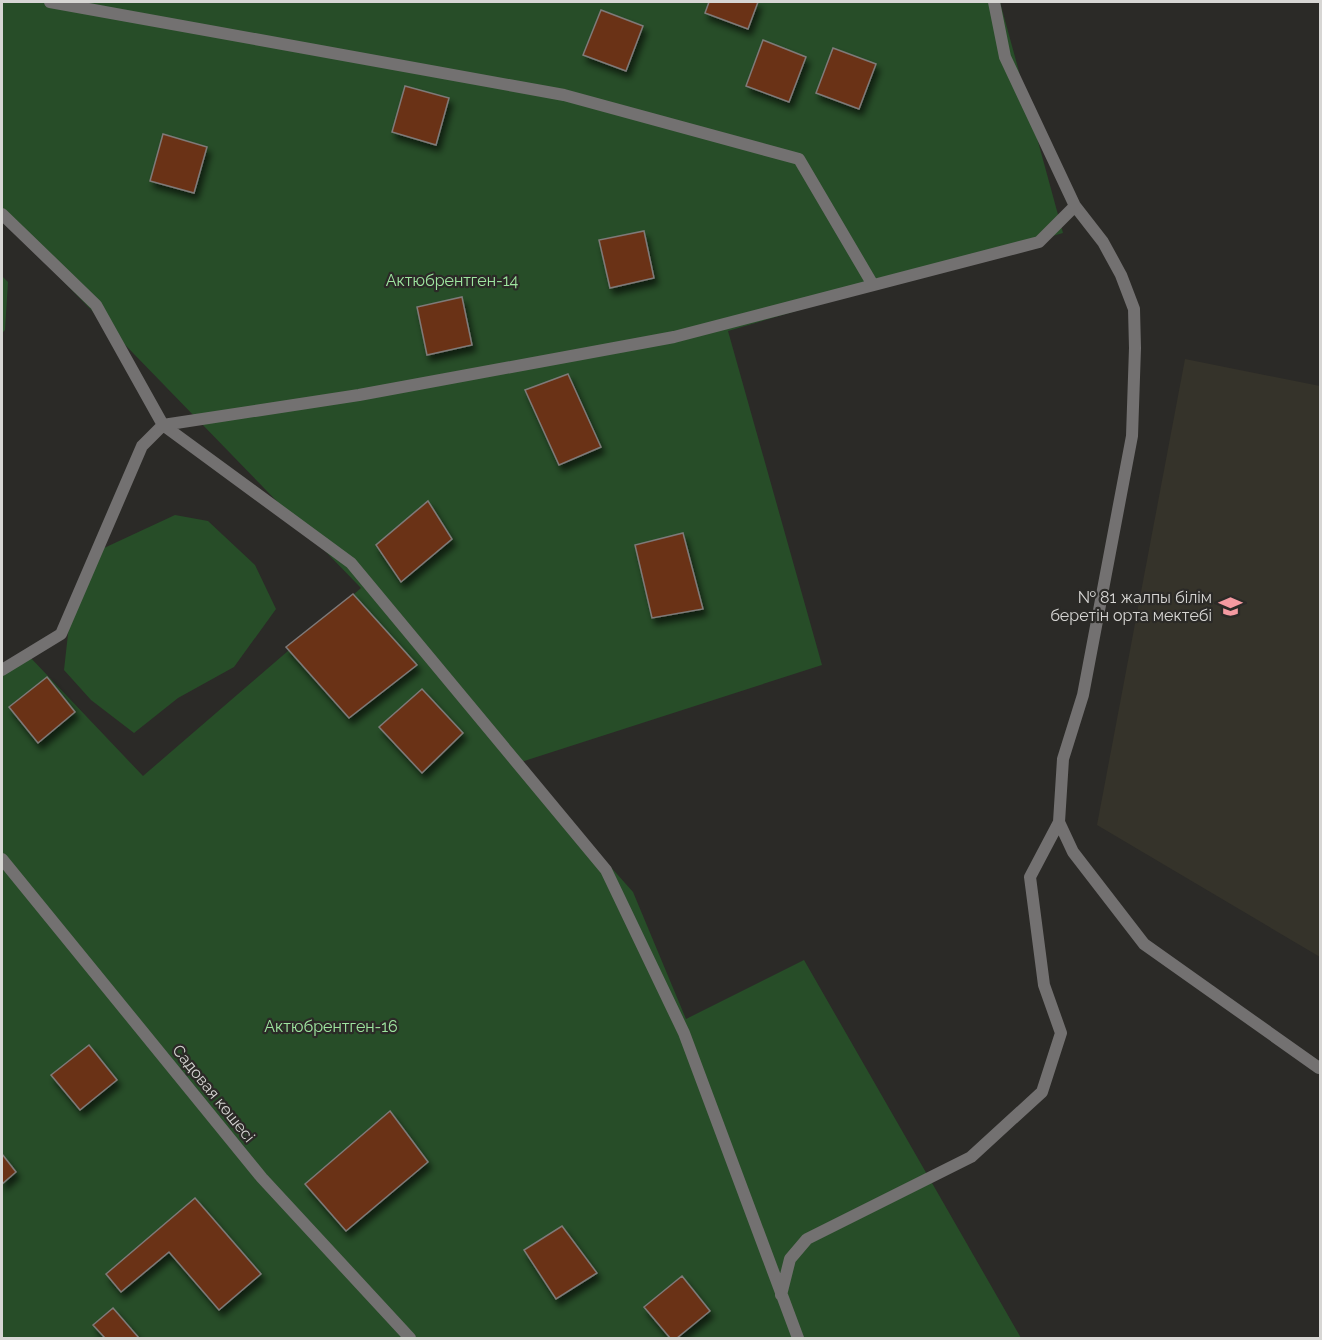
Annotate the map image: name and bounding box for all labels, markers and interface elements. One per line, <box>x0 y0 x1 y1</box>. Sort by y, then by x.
park label: Актюбрентген-14 <box>386 271 519 290</box>
place label: № 81 жалпы білім беретін орта мектебі <box>1050 588 1212 625</box>
school or university icon: № 81 жалпы білім беретін орта мектебі <box>1217 593 1243 619</box>
park label: Актюбрентген-16 <box>264 1017 398 1036</box>
street label: Садовая көшесі <box>168 1041 259 1146</box>

